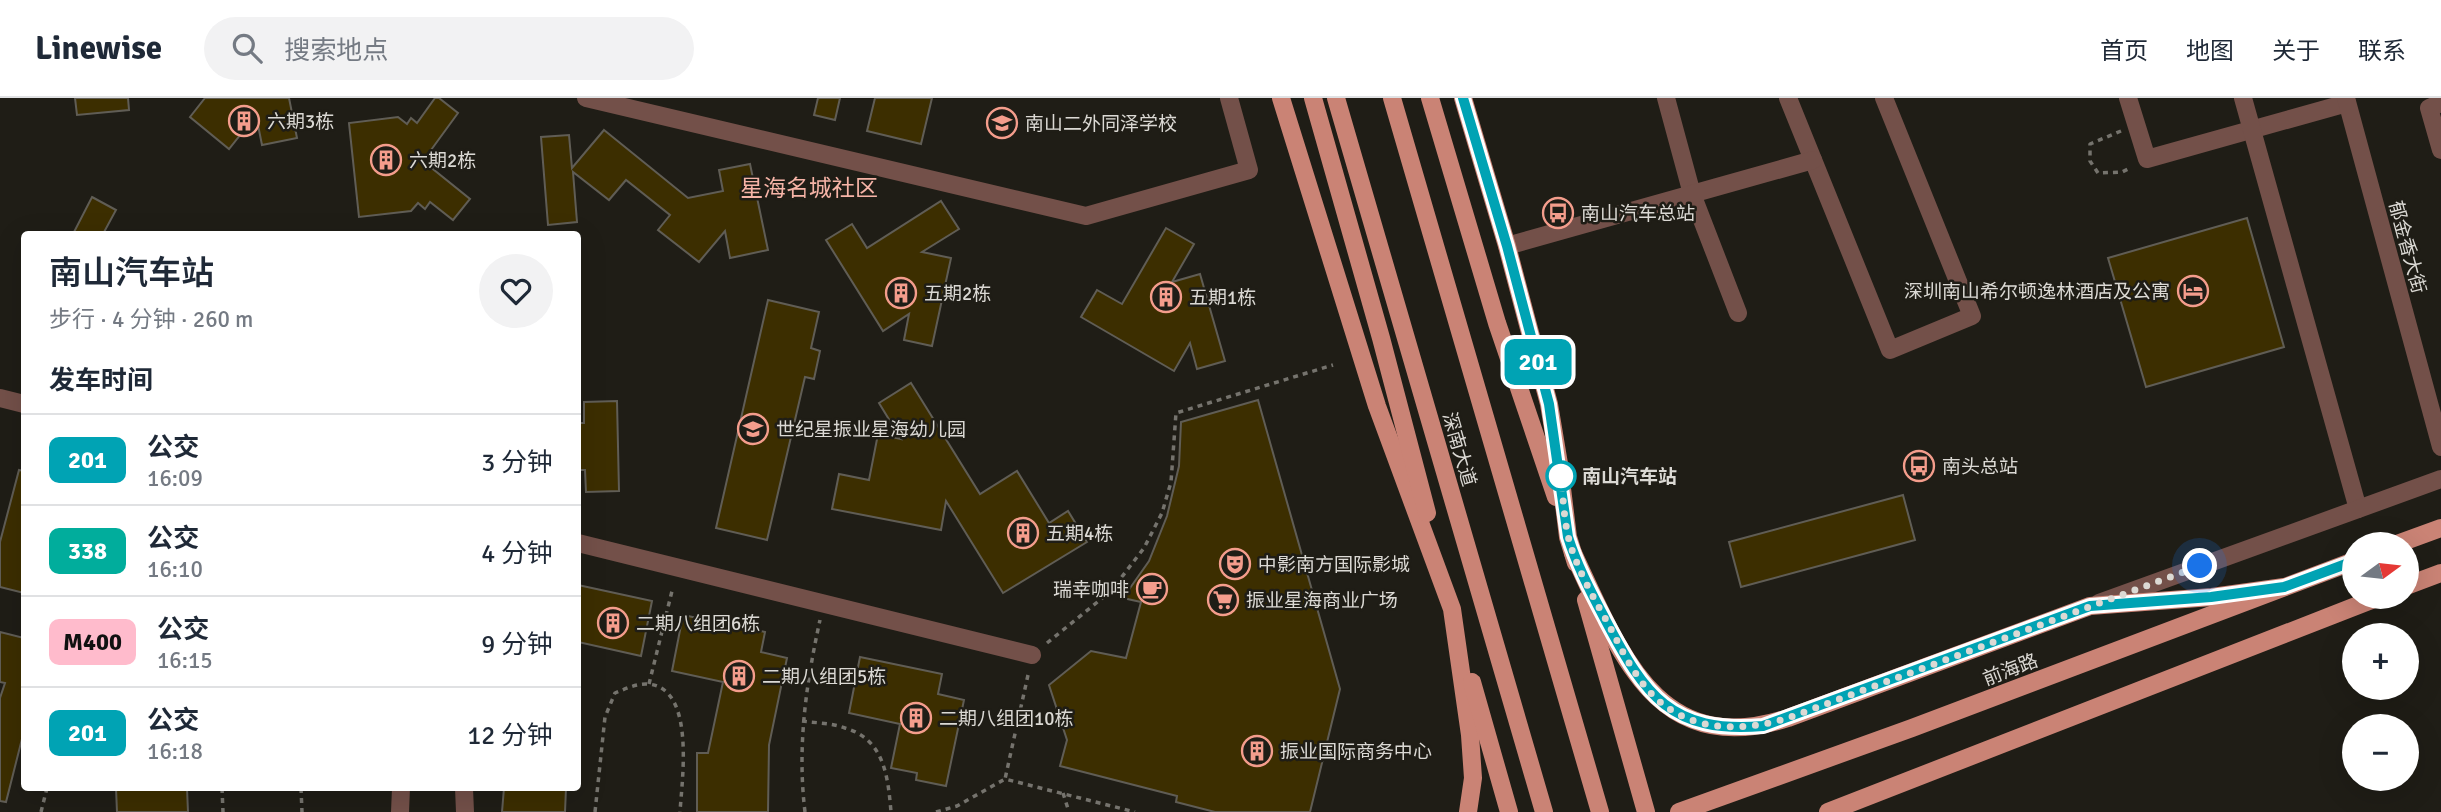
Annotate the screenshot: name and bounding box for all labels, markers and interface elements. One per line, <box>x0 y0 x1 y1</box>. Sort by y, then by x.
search box <box>204 17 694 80</box>
text: Linewise <box>35 28 162 69</box>
icon: search <box>228 29 266 67</box>
text: 搜索地点 <box>284 35 388 67</box>
text: 首页 <box>2100 36 2148 66</box>
text: 地图 <box>2186 36 2234 66</box>
text: 关于 <box>2272 36 2320 66</box>
text: 联系 <box>2358 36 2406 66</box>
building icon: 六期3栋 <box>227 104 261 138</box>
school or university icon: 南山二外同泽学校 <box>985 106 1019 140</box>
place label: 六期3栋 <box>267 110 334 134</box>
place label: 南山二外同泽学校 <box>1025 112 1177 136</box>
building icon: 六期2栋 <box>369 143 403 177</box>
place label: 六期2栋 <box>409 149 476 173</box>
district label: 星海名城社区 <box>740 174 878 203</box>
bus stop icon: 南山汽车总站 <box>1541 196 1575 230</box>
street label: 郁金香大街 <box>2383 198 2431 296</box>
place label: 南山汽车总站 <box>1581 202 1695 226</box>
text: 南山汽车站 <box>49 253 214 294</box>
button: heart <box>479 254 553 328</box>
hotel icon: 深圳南山希尔顿逸林酒店及公寓 <box>2176 274 2210 308</box>
building icon: 五期2栋 <box>884 276 918 310</box>
building icon: 五期1栋 <box>1149 280 1183 314</box>
place label: 深圳南山希尔顿逸林酒店及公寓 <box>1904 280 2170 304</box>
place label: 五期2栋 <box>924 282 991 306</box>
place label: 五期1栋 <box>1189 286 1256 310</box>
text: 步行 · 4 分钟 · 260 m <box>49 305 253 334</box>
line badge: 201 <box>1498 339 1578 385</box>
text: 201 <box>1519 347 1557 377</box>
text: 发车时间 <box>49 365 153 397</box>
street label: 深南大道 <box>1437 409 1481 489</box>
school or university icon: 世纪星振业星海幼儿园 <box>736 412 770 446</box>
place label: 世纪星振业星海幼儿园 <box>776 418 966 442</box>
text: 公交 <box>147 432 199 464</box>
text: 201 <box>68 445 107 475</box>
text: 3 分钟 <box>481 447 553 479</box>
bus stop icon: 南头总站 <box>1902 449 1936 483</box>
place label: 南头总站 <box>1942 455 2018 479</box>
marker: 南山汽车站 <box>1546 461 1576 491</box>
text: 16:09 <box>147 464 203 493</box>
place label: 南山汽车站 <box>1582 465 1677 489</box>
building icon: 五期4栋 <box>1006 516 1040 550</box>
place label: 五期4栋 <box>1046 522 1113 546</box>
text: 公交 <box>147 523 199 555</box>
north arrow <box>2342 532 2418 609</box>
map controls <box>2342 532 2419 791</box>
text: 338 <box>68 536 107 566</box>
text: 4 分钟 <box>481 538 553 570</box>
theatre icon: 中影南方国际影城 <box>1218 547 1252 581</box>
your location <box>2182 548 2217 583</box>
place label: 中影南方国际影城 <box>1258 553 1410 577</box>
text: 16:10 <box>147 555 203 584</box>
cafe icon: 瑞幸咖啡 <box>1135 572 1169 606</box>
place label: 瑞幸咖啡 <box>1053 578 1129 602</box>
supermarket icon: 振业星海商业广场 <box>1206 583 1240 617</box>
place label: 振业星海商业广场 <box>1246 589 1398 613</box>
building icon: 二期八组团6栋 <box>596 606 630 640</box>
place label: 二期八组团6栋 <box>636 612 760 636</box>
text: 公交 <box>157 614 209 646</box>
button: + <box>2342 623 2419 700</box>
text: M400 <box>63 627 122 657</box>
text: 9 分钟 <box>481 629 553 661</box>
text: 16:15 <box>157 646 213 675</box>
street label: 前海路 <box>1979 649 2041 691</box>
building icon: 二期八组团5栋 <box>722 659 756 693</box>
place label: 二期八组团5栋 <box>762 665 886 689</box>
building icon: 二期八组团10栋 <box>899 701 933 735</box>
text: 公交 <box>147 705 199 737</box>
place label: 二期八组团10栋 <box>939 707 1074 731</box>
button: − <box>2342 714 2419 791</box>
text: 201 <box>68 718 107 748</box>
text: 12 分钟 <box>467 720 553 752</box>
building icon: 振业国际商务中心 <box>1240 734 1274 768</box>
text: 16:18 <box>147 737 203 766</box>
place label: 振业国际商务中心 <box>1280 740 1432 764</box>

